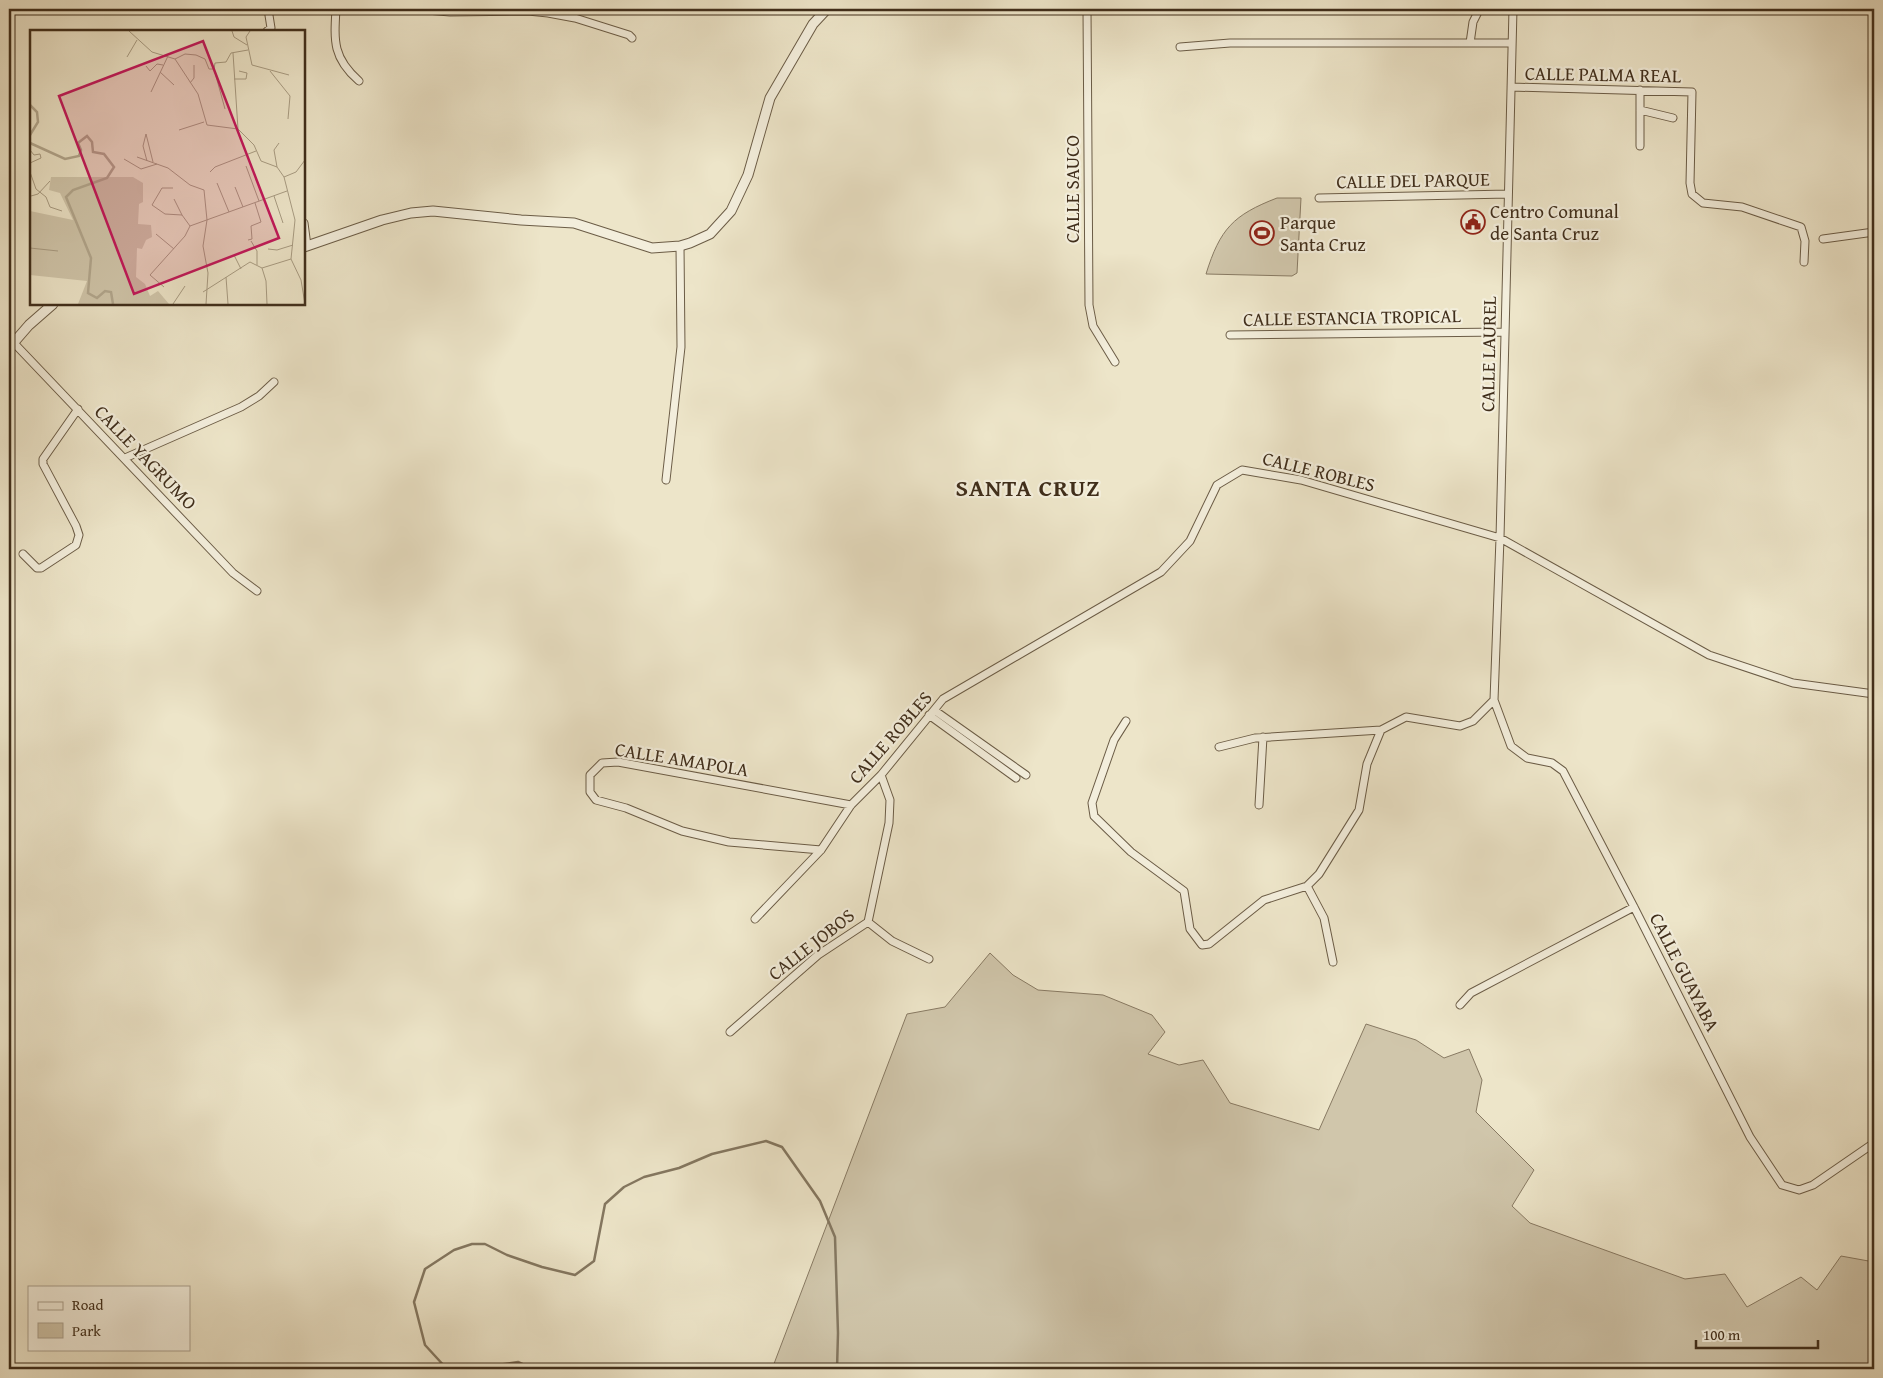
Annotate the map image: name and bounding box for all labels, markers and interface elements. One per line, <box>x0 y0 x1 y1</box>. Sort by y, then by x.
inset map <box>30 30 305 305</box>
street label: CALLE PALMA REAL <box>1525 59 1681 89</box>
street label: CALLE SAUCO <box>1058 135 1086 243</box>
street label: CALLE DEL PARQUE <box>1336 165 1490 195</box>
place label: Centro Comunal de Santa Cruz <box>1490 197 1619 247</box>
place label: Parque Santa Cruz <box>1280 208 1366 258</box>
public building icon: Centro Comunal de Santa Cruz <box>1460 209 1486 235</box>
sports icon: Parque Santa Cruz <box>1249 220 1275 246</box>
street label: CALLE LAUREL <box>1473 296 1503 412</box>
street label: CALLE ESTANCIA TROPICAL <box>1243 301 1461 333</box>
street label: CALLE YAGRUMO <box>89 398 203 516</box>
street label: CALLE ROBLES <box>1260 444 1378 498</box>
district label: SANTA CRUZ <box>955 470 1101 505</box>
street label: CALLE ROBLES <box>842 684 938 790</box>
street label: CALLE AMAPOLA <box>613 735 751 783</box>
street label: CALLE JOBOS <box>762 901 860 987</box>
street label: CALLE GUAYABA <box>1643 908 1727 1037</box>
legend <box>28 1286 190 1350</box>
text: Road <box>72 1294 103 1315</box>
scale bar <box>1696 1318 1818 1350</box>
text: Park <box>72 1320 101 1341</box>
text: 100 m <box>1703 1324 1741 1345</box>

